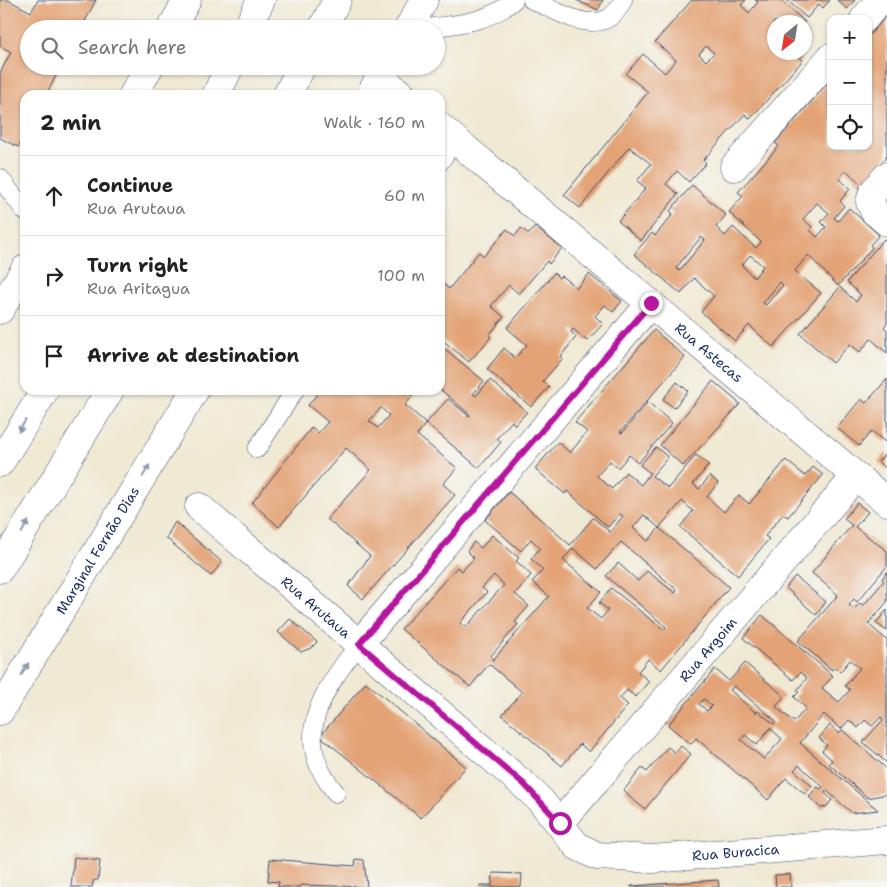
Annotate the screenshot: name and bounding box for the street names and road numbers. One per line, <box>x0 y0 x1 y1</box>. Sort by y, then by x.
street label: Rua Astecas <box>671 319 747 386</box>
street label: Marginal Fernão Dias <box>52 483 143 618</box>
street label: Rua Arutaua <box>278 572 355 642</box>
street label: Rua Argoim <box>675 613 741 686</box>
street label: Rua Buracica <box>691 840 780 865</box>

